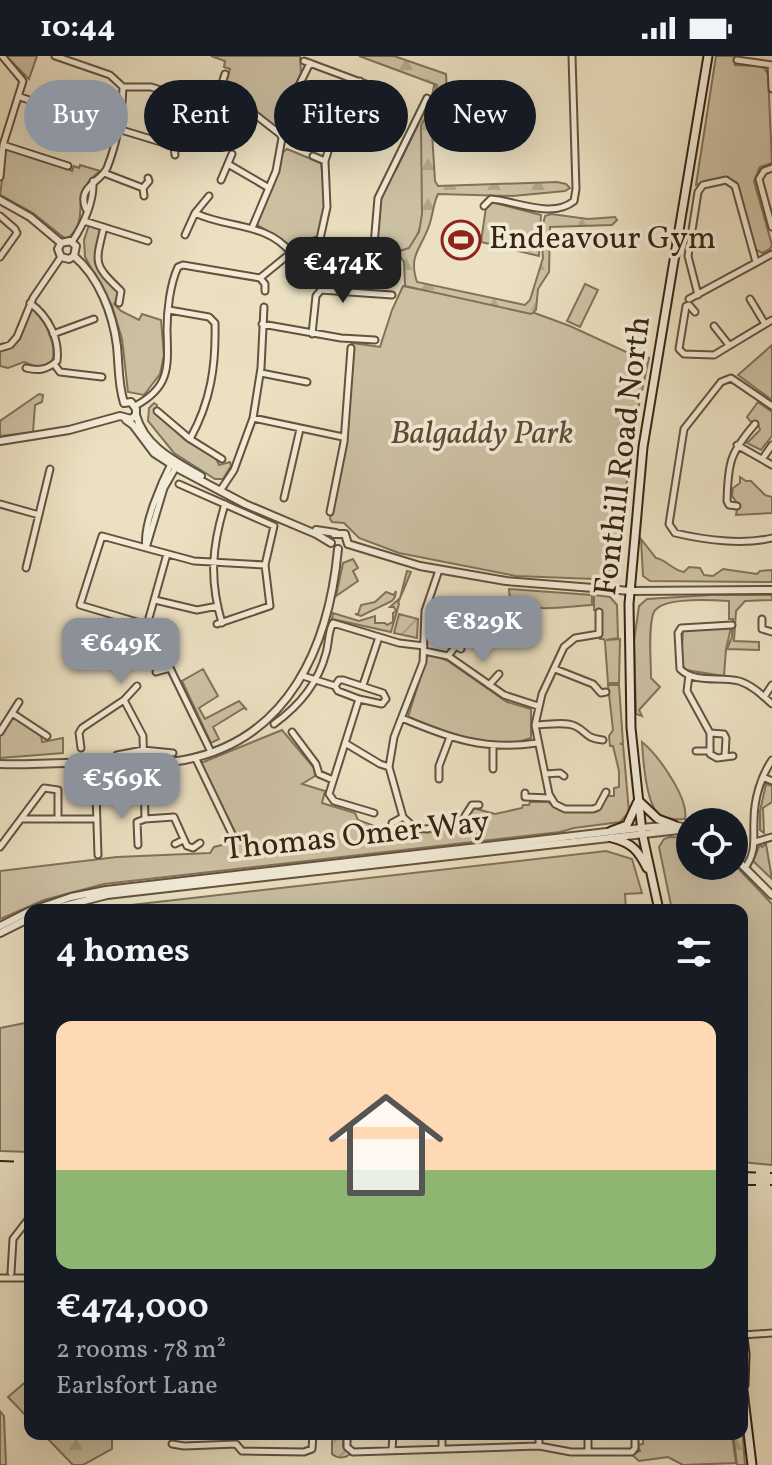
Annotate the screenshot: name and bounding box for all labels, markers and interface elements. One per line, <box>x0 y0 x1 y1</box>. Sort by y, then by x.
text: 10:44 <box>40 7 115 49</box>
chip: Buy <box>24 80 128 152</box>
chip: Rent <box>144 80 258 152</box>
chip: Filters <box>274 80 408 152</box>
chip: New <box>424 80 536 152</box>
place label: Endeavour Gym <box>489 218 716 262</box>
sports icon: Endeavour Gym <box>440 219 482 261</box>
pin: €474K <box>287 237 399 305</box>
text: €474K <box>303 245 383 281</box>
street label: Fonthill Road North <box>585 314 663 598</box>
park label: Balgaddy Park <box>391 413 574 457</box>
pin: €829K <box>427 596 539 664</box>
text: €829K <box>443 604 523 640</box>
pin: €649K <box>65 618 177 686</box>
text: €649K <box>80 626 162 662</box>
pin: €569K <box>66 753 178 821</box>
text: €569K <box>82 761 162 797</box>
street label: Thomas Omer Way <box>222 801 492 873</box>
map controls <box>676 808 748 880</box>
button: locate <box>676 808 748 880</box>
text: 4 homes <box>56 929 190 976</box>
icon: filters <box>672 930 716 974</box>
icon: home <box>314 1073 458 1217</box>
text: €474,000 <box>56 1285 209 1332</box>
text: 2 rooms · 78 m² <box>56 1332 226 1368</box>
text: Earlsfort Lane <box>56 1368 218 1404</box>

